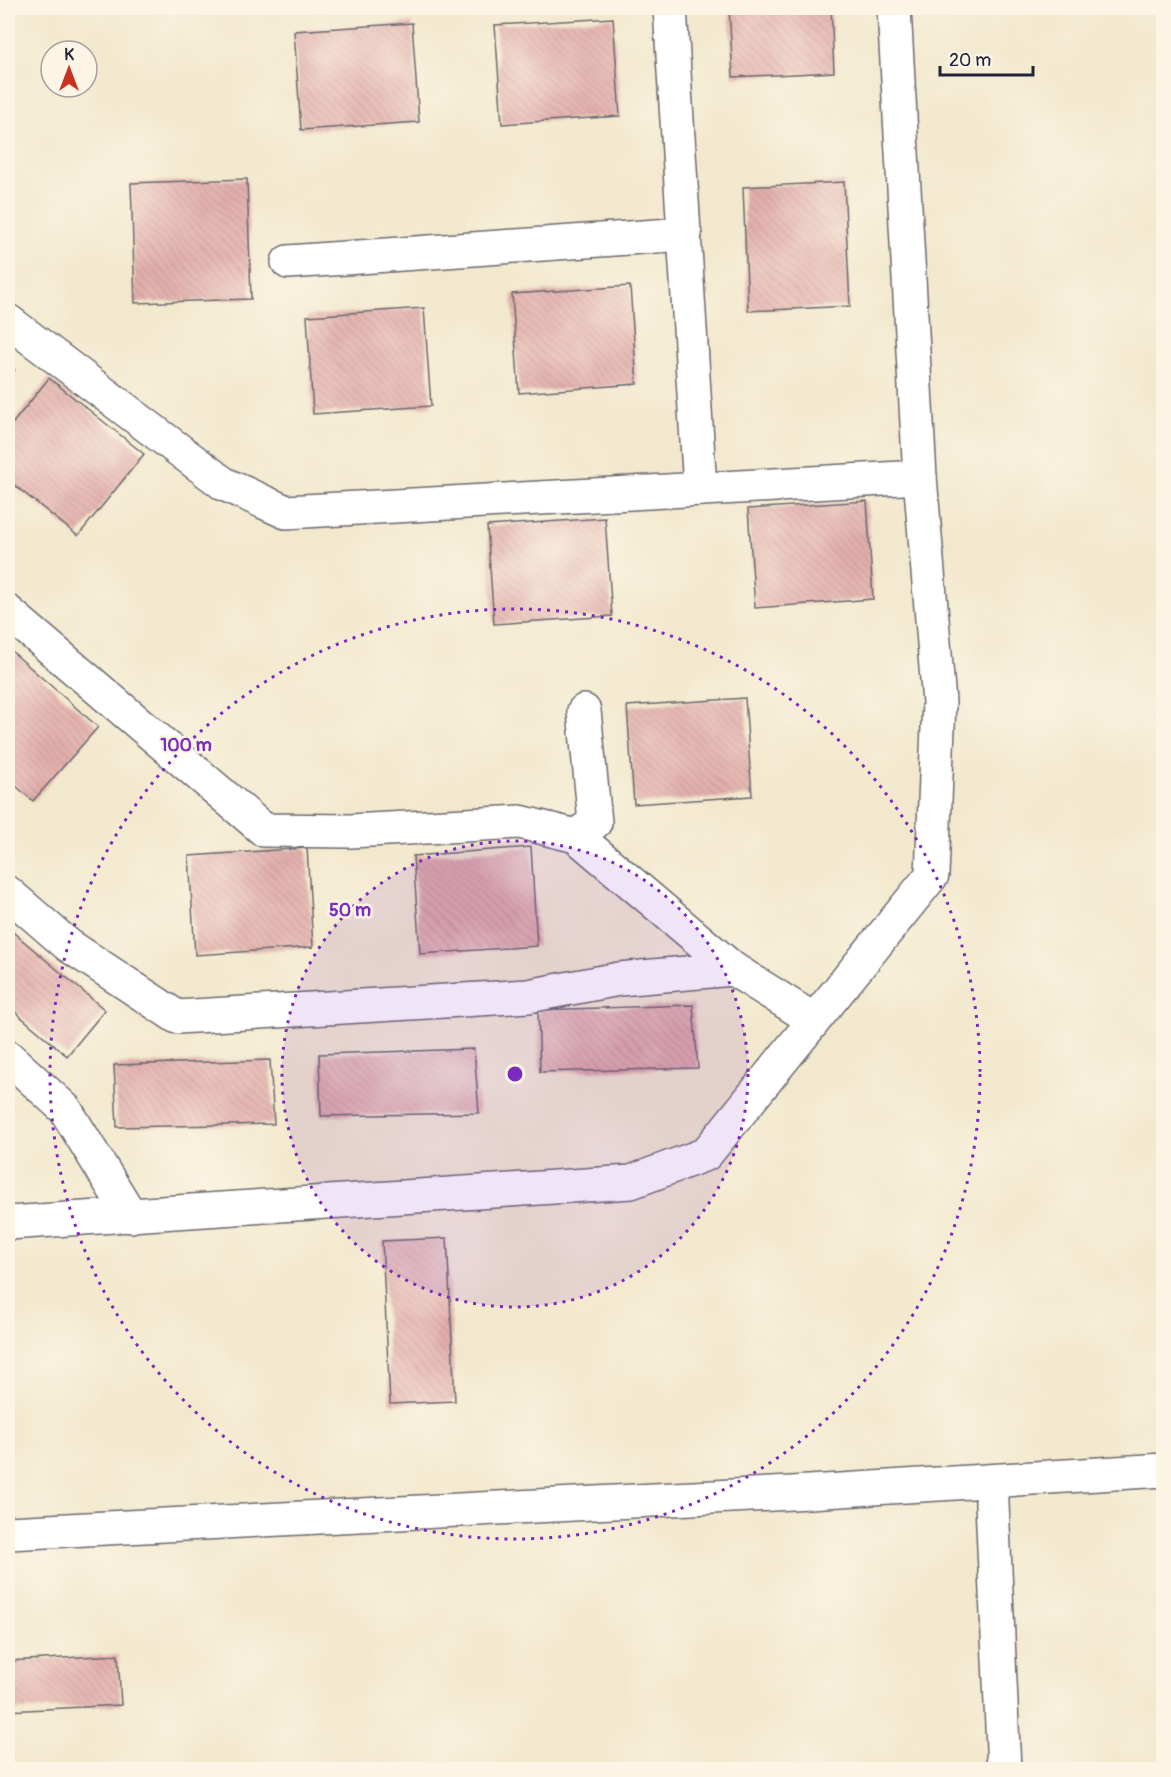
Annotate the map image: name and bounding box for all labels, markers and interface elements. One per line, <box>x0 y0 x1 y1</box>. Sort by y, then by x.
north arrow <box>39 39 99 99</box>
scale bar <box>940 39 1033 77</box>
text: K <box>64 45 74 65</box>
text: 20 m <box>949 49 991 72</box>
text: 100 m <box>160 734 212 757</box>
text: 50 m <box>329 899 371 922</box>
centre of rings <box>505 1064 525 1084</box>

